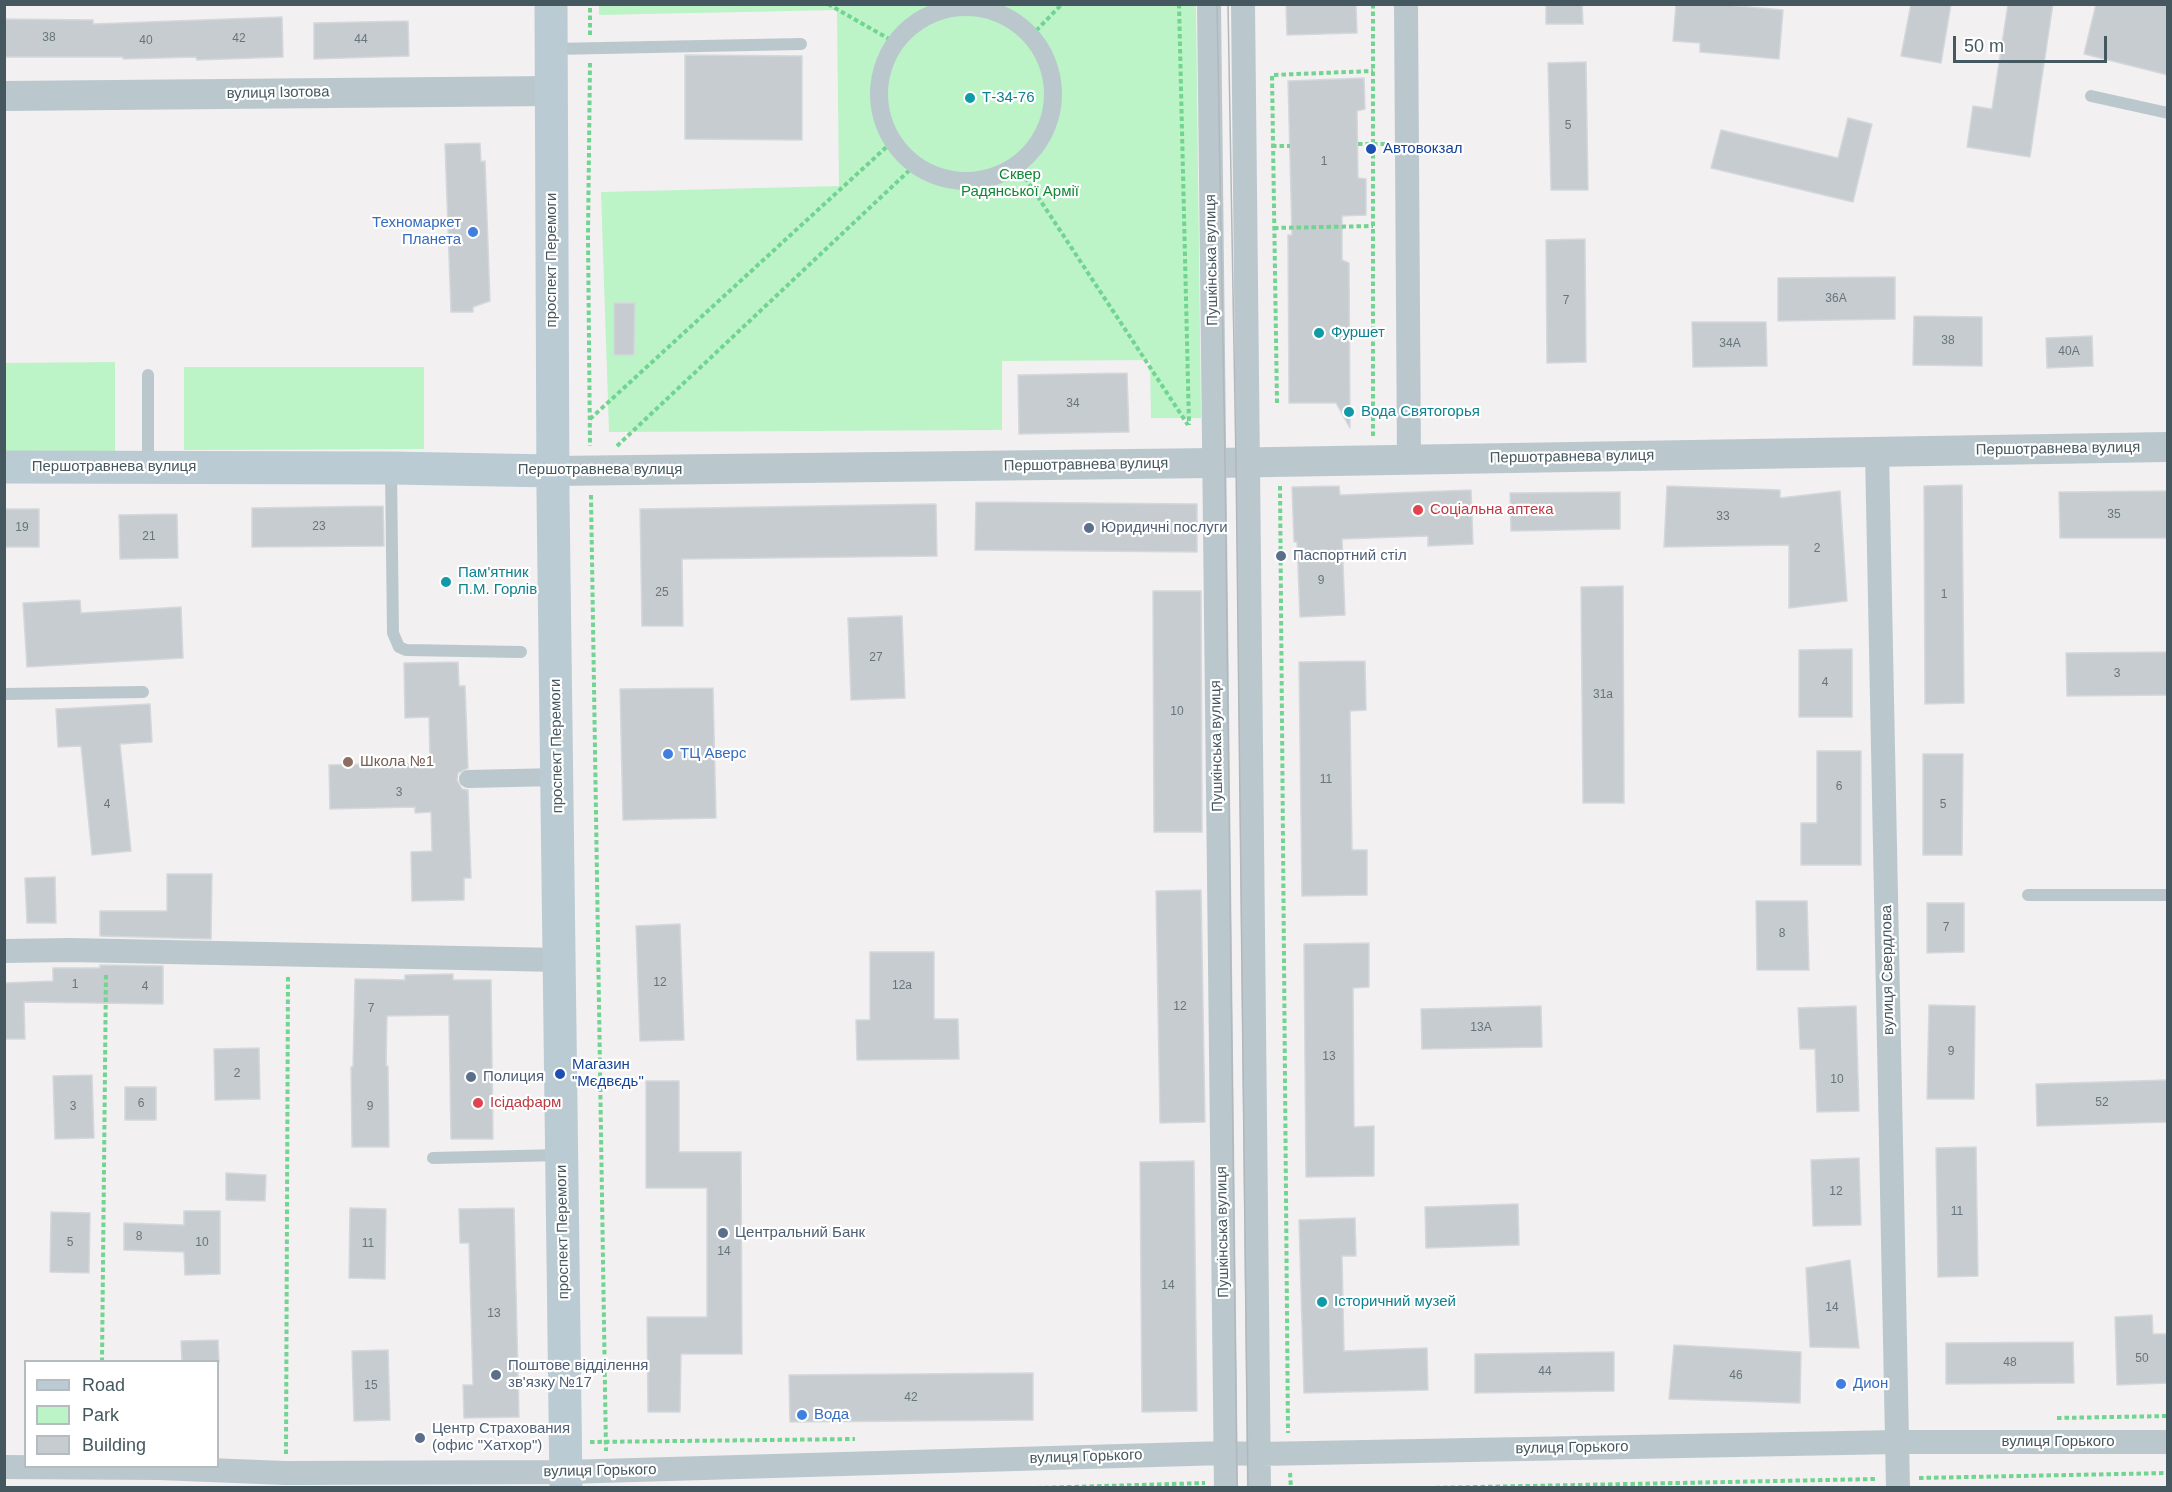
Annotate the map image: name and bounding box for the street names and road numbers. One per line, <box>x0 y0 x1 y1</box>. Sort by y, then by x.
street label: вулиця Ізотова <box>226 83 330 103</box>
street label: проспект Перемоги <box>543 193 561 327</box>
street label: Пушкінська вулиця <box>1202 194 1222 326</box>
street label: Першотравнева вулиця <box>1976 439 2140 459</box>
street label: Першотравнева вулиця <box>1490 447 1654 467</box>
street label: Першотравнева вулиця <box>1004 455 1168 475</box>
street label: Першотравнева вулиця <box>32 458 196 476</box>
street label: Першотравнева вулиця <box>518 461 682 479</box>
street label: проспект Перемоги <box>547 678 567 814</box>
street label: Пушкінська вулиця <box>1207 680 1227 812</box>
street label: вулиця Свердлова <box>1878 905 1898 1035</box>
street label: проспект Перемоги <box>553 1164 573 1300</box>
street label: Пушкінська вулиця <box>1213 1166 1233 1298</box>
street label: вулиця Горького <box>2002 1433 2114 1451</box>
street label: вулиця Горького <box>1515 1438 1629 1458</box>
street label: вулиця Горького <box>1029 1446 1143 1468</box>
street label: вулиця Горького <box>543 1461 657 1481</box>

